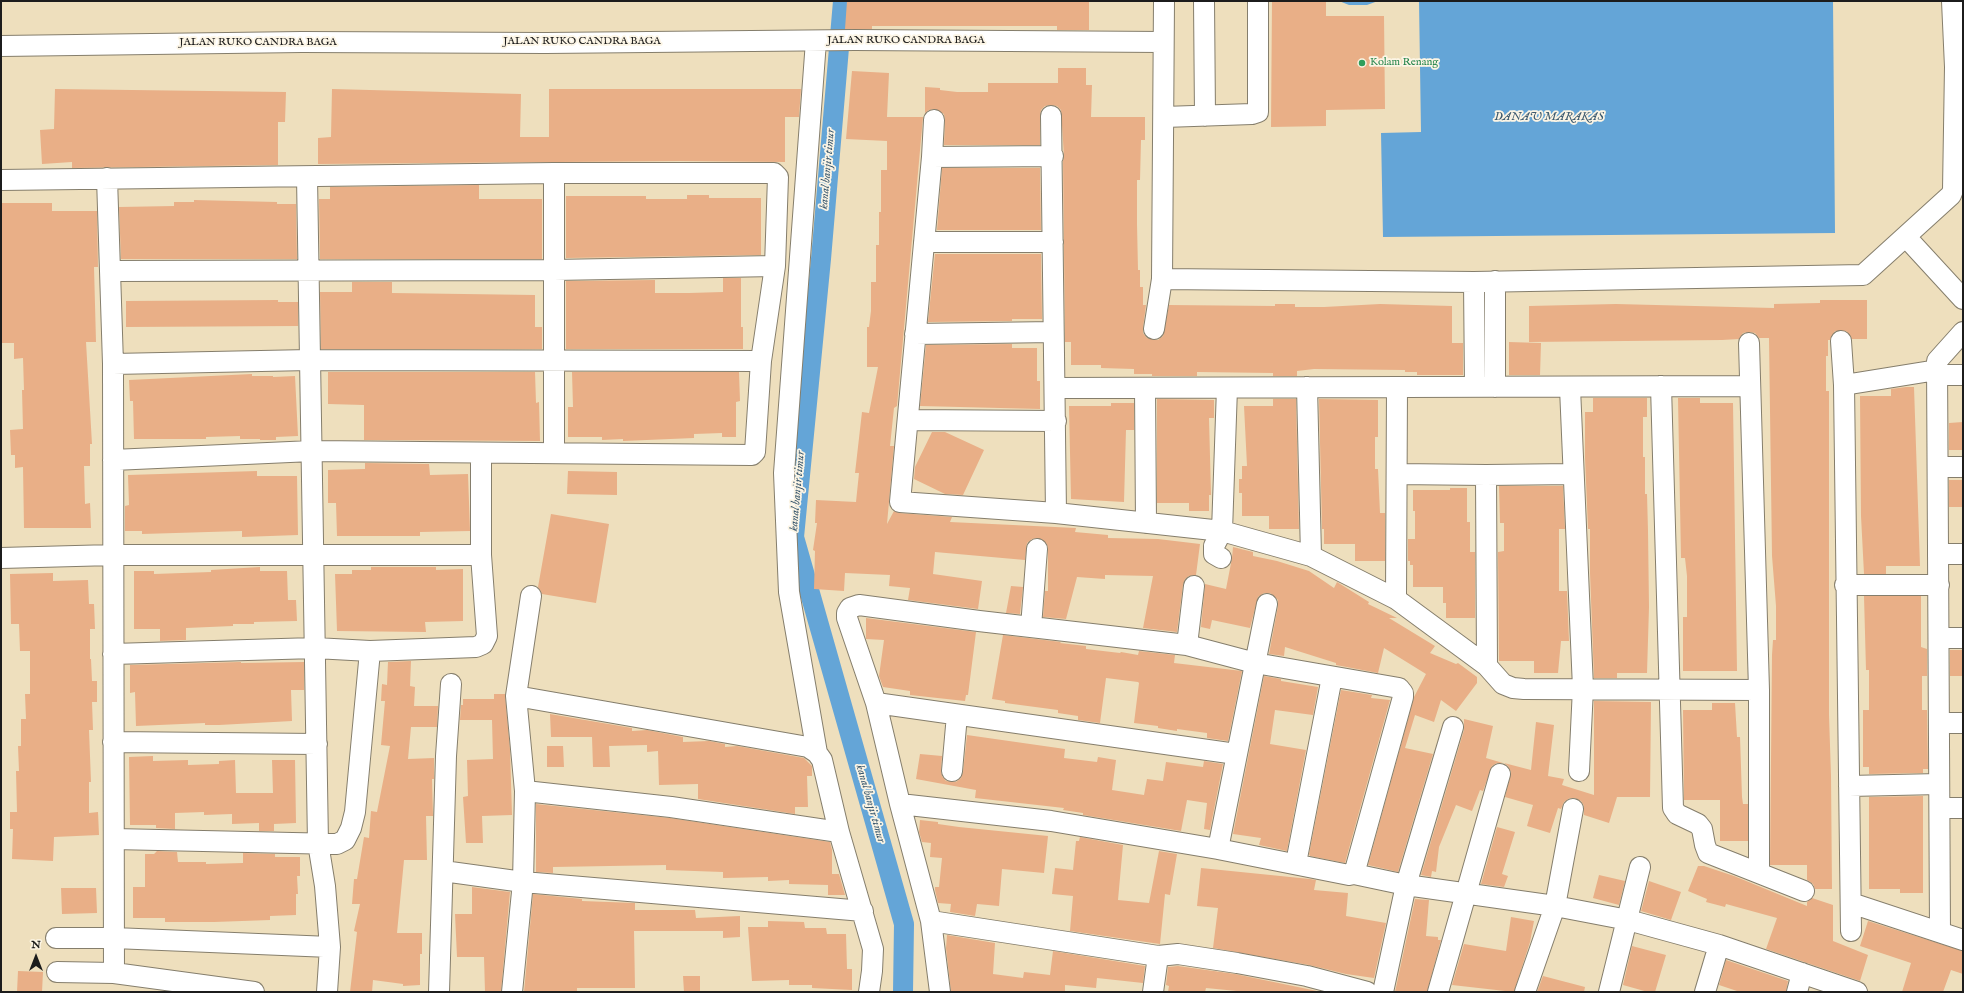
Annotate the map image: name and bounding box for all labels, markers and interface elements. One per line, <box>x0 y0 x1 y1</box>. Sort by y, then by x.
street label: JALAN RUKO CANDRA BAGA <box>827 34 985 48</box>
street label: JALAN RUKO CANDRA BAGA <box>503 35 661 49</box>
street label: JALAN RUKO CANDRA BAGA <box>179 36 337 50</box>
place label: Kolam Renang <box>1370 56 1438 70</box>
marker: Kolam Renang <box>1357 58 1367 68</box>
water label: DANAU MARAKAS <box>1494 111 1604 125</box>
water label: kanal banjir timur <box>817 128 839 210</box>
water label: kanal banjir timur <box>787 450 809 532</box>
water label: kanal banjir timur <box>852 763 888 845</box>
north arrow <box>16 937 56 977</box>
text: N <box>31 938 41 952</box>

